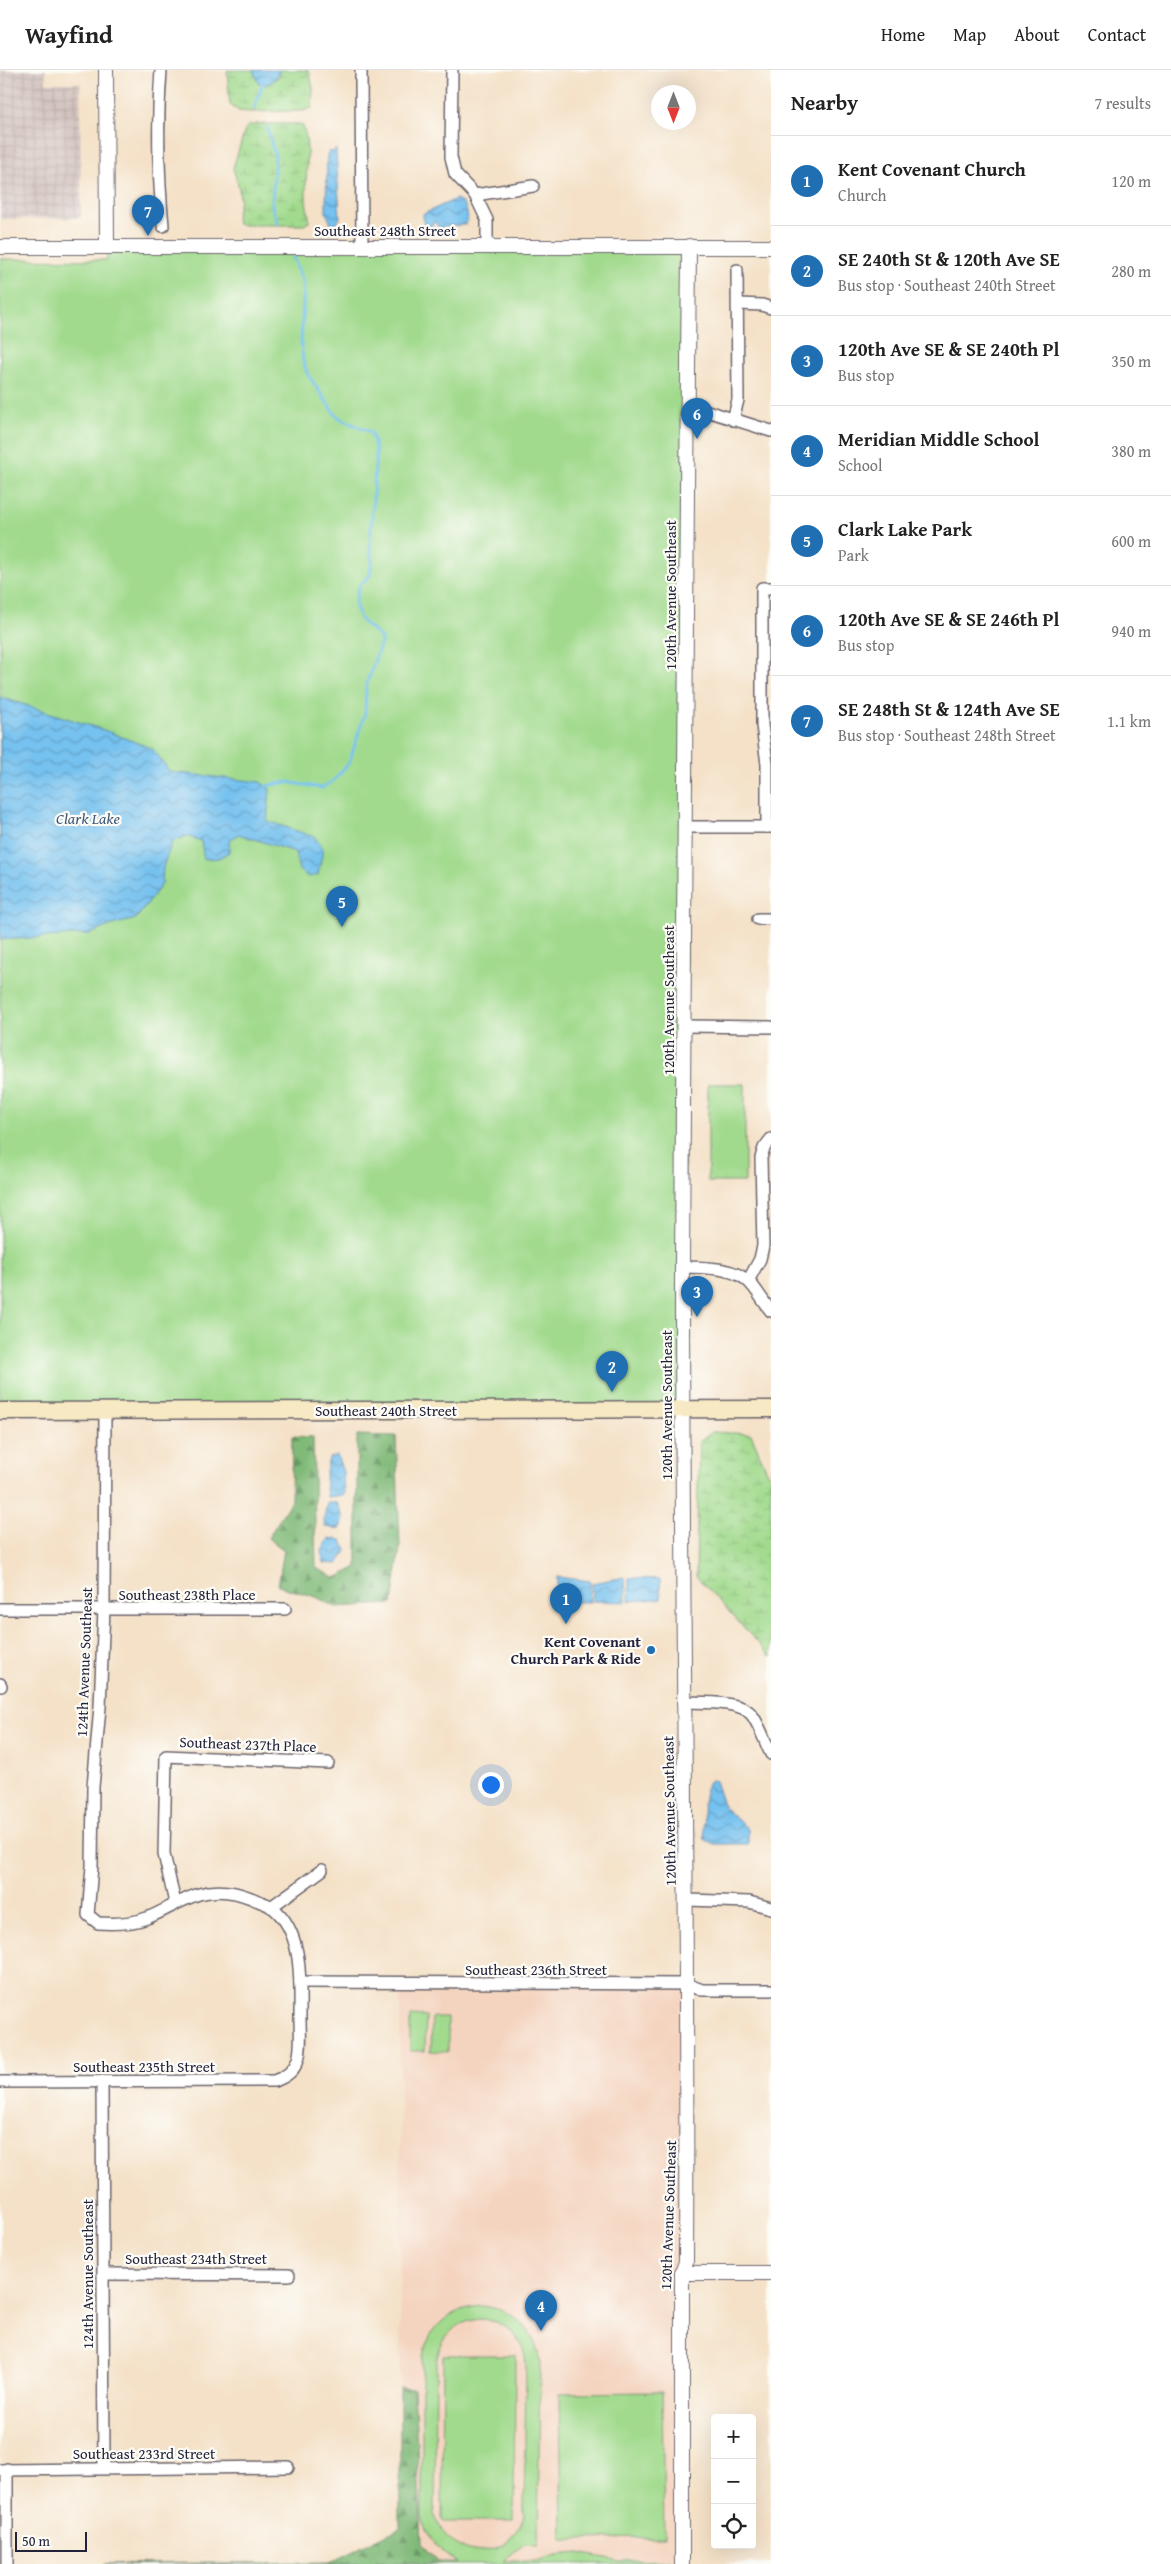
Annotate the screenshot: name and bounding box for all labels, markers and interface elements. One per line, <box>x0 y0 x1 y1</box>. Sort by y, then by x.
text: Wayfind <box>25 17 113 52</box>
text: Home <box>881 21 925 48</box>
text: Map <box>953 21 986 48</box>
text: About <box>1014 21 1060 48</box>
text: Contact <box>1088 21 1146 48</box>
north arrow <box>651 85 696 130</box>
text: Nearby <box>791 87 858 118</box>
text: 7 results <box>1094 91 1151 115</box>
text: Kent Covenant Church <box>838 155 1026 183</box>
text: 1 <box>803 169 811 193</box>
text: 120 m <box>1111 169 1151 193</box>
text: Church <box>838 183 887 207</box>
pin: 7 <box>132 195 164 236</box>
street label: Southeast 248th Street <box>314 220 457 241</box>
text: SE 240th St & 120th Ave SE <box>838 245 1060 273</box>
text: 2 <box>803 259 811 283</box>
text: 280 m <box>1111 259 1151 283</box>
text: Bus stop · Southeast 240th Street <box>838 273 1056 297</box>
text: 120th Ave SE & SE 240th Pl <box>838 335 1059 363</box>
text: 3 <box>803 349 811 373</box>
text: 350 m <box>1111 349 1151 373</box>
text: Bus stop <box>838 363 894 387</box>
pin: 6 <box>681 398 713 439</box>
text: Meridian Middle School <box>838 425 1039 453</box>
text: 4 <box>803 439 811 463</box>
text: 380 m <box>1111 439 1151 463</box>
text: School <box>838 453 882 477</box>
text: Clark Lake Park <box>838 515 972 543</box>
street label: 120th Avenue Southeast <box>660 519 681 670</box>
text: 5 <box>803 529 811 553</box>
text: 600 m <box>1111 529 1151 553</box>
text: Park <box>838 543 869 567</box>
text: 120th Ave SE & SE 246th Pl <box>838 605 1059 633</box>
text: 6 <box>803 619 811 643</box>
text: 940 m <box>1111 619 1151 643</box>
text: Bus stop <box>838 633 894 657</box>
text: SE 248th St & 124th Ave SE <box>838 695 1060 723</box>
text: 7 <box>803 709 811 733</box>
text: 1.1 km <box>1107 709 1151 733</box>
text: Bus stop · Southeast 248th Street <box>838 723 1056 747</box>
water label: Clark Lake <box>56 806 121 830</box>
pin: 5 <box>326 886 358 927</box>
street label: 120th Avenue Southeast <box>658 924 679 1075</box>
pin: 3 <box>681 1276 713 1317</box>
street label: 120th Avenue Southeast <box>656 1329 677 1480</box>
pin: 2 <box>596 1351 628 1392</box>
street label: Southeast 240th Street <box>315 1400 458 1421</box>
pin: 1 <box>550 1583 582 1624</box>
street label: Southeast 238th Place <box>118 1584 256 1605</box>
street label: 124th Avenue Southeast <box>71 1586 97 1737</box>
place label: Kent Covenant Church Park & Ride <box>511 1631 641 1669</box>
marker: Kent Covenant Church Park & Ride <box>645 1644 657 1656</box>
street label: Southeast 237th Place <box>179 1731 317 1757</box>
street label: 120th Avenue Southeast <box>657 1735 681 1886</box>
your location <box>478 1772 504 1798</box>
street label: Southeast 236th Street <box>465 1959 608 1980</box>
street label: Southeast 235th Street <box>73 2056 216 2077</box>
street label: 120th Avenue Southeast <box>655 2139 681 2290</box>
street label: 124th Avenue Southeast <box>77 2198 98 2349</box>
street label: Southeast 234th Street <box>125 2248 268 2269</box>
pin: 4 <box>525 2290 557 2331</box>
map controls <box>711 2414 756 2549</box>
button: + <box>711 2414 756 2459</box>
street label: Southeast 233rd Street <box>73 2443 216 2464</box>
button: − <box>711 2459 756 2504</box>
button: locate <box>711 2504 756 2549</box>
scale bar <box>15 2529 88 2552</box>
text: 50 m <box>22 2531 50 2551</box>

